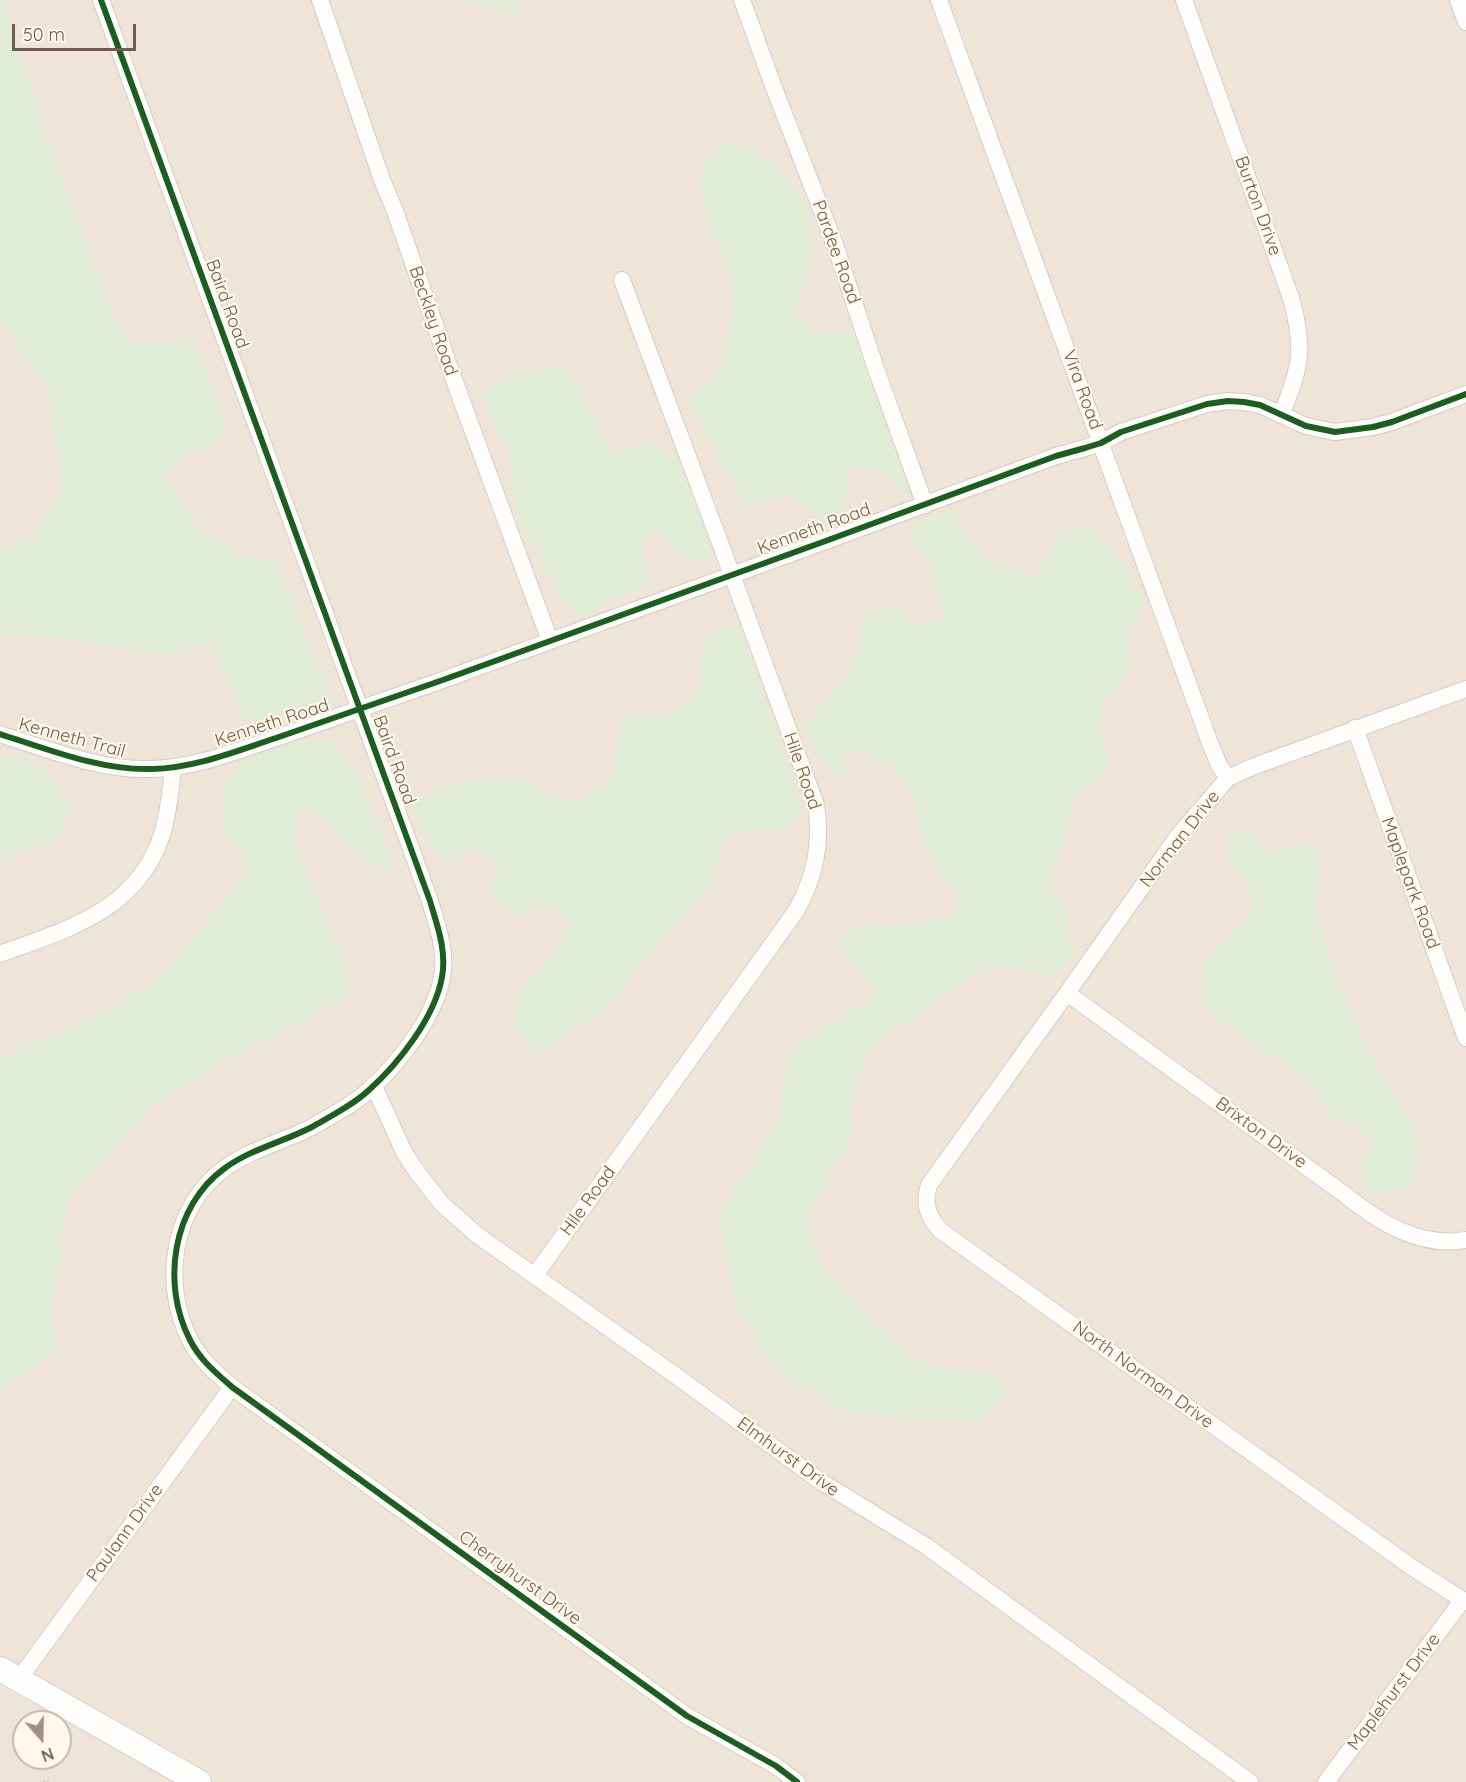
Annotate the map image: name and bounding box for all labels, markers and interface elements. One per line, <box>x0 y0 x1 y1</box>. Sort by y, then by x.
scale bar <box>15 12 140 50</box>
text: 50 m <box>23 23 65 46</box>
street label: Burton Drive <box>1230 153 1286 259</box>
street label: Pardee Road <box>807 197 865 307</box>
street label: Baird Road <box>201 256 253 352</box>
street label: Beckley Road <box>404 263 462 379</box>
street label: Vira Road <box>1058 347 1106 433</box>
street label: Kenneth Road <box>754 499 874 559</box>
street label: Kenneth Road <box>212 694 332 752</box>
street label: Baird Road <box>368 712 420 808</box>
street label: Kenneth Trail <box>16 713 128 763</box>
street label: Hile Road <box>779 729 825 813</box>
street label: Norman Drive <box>1136 786 1224 892</box>
street label: Maplepark Road <box>1376 814 1444 952</box>
street label: Brixton Drive <box>1211 1093 1311 1173</box>
street label: Hile Road <box>556 1162 620 1240</box>
street label: North Norman Drive <box>1068 1317 1218 1433</box>
street label: Elmhurst Drive <box>733 1413 843 1501</box>
street label: Paulann Drive <box>82 1480 168 1586</box>
street label: Cherryhurst Drive <box>454 1526 586 1630</box>
street label: Maplehurst Drive <box>1343 1629 1445 1755</box>
north arrow <box>12 1710 72 1770</box>
text: N <box>39 1744 56 1766</box>

